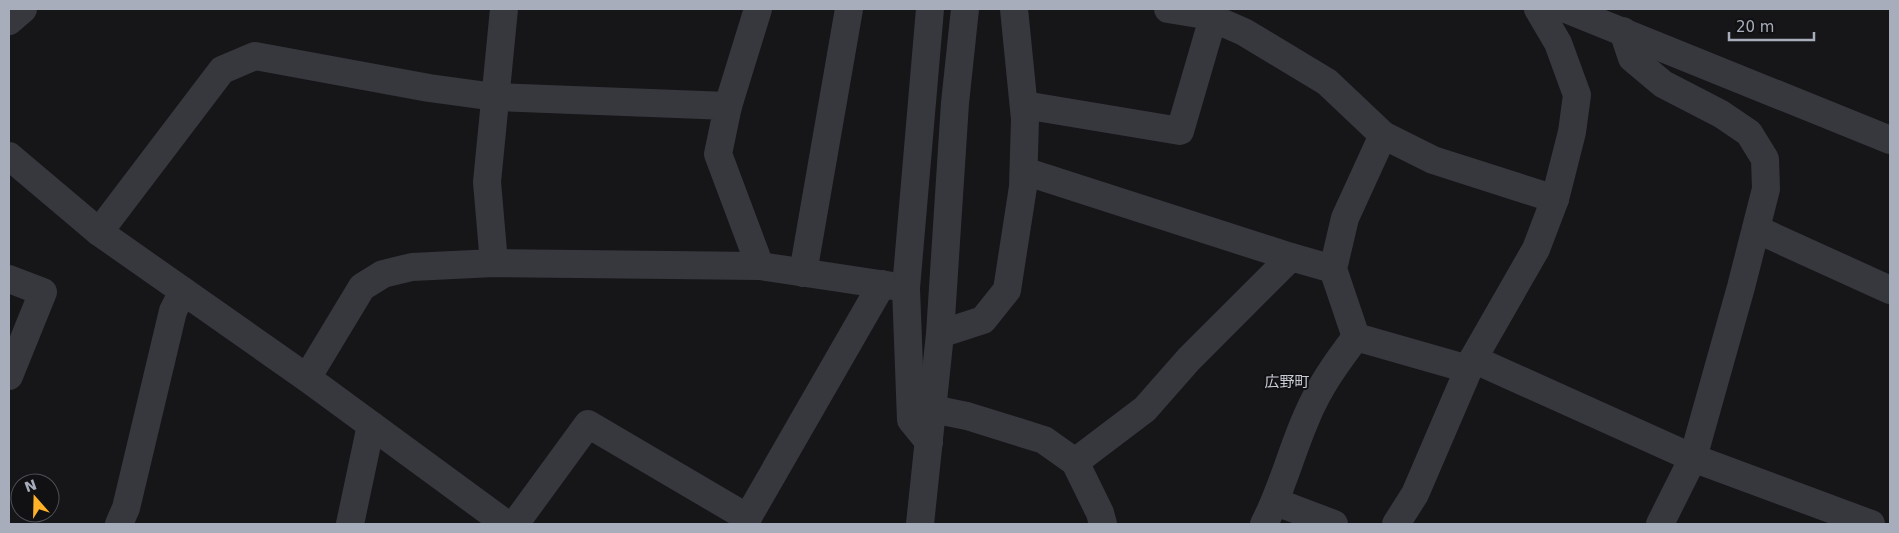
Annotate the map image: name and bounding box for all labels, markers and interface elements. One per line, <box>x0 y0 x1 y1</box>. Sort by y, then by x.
scale bar <box>1729 10 1814 42</box>
text: 20 m <box>1736 18 1774 36</box>
district label: 広野町 <box>1264 373 1310 391</box>
north arrow <box>10 473 60 523</box>
text: N <box>22 476 39 495</box>

